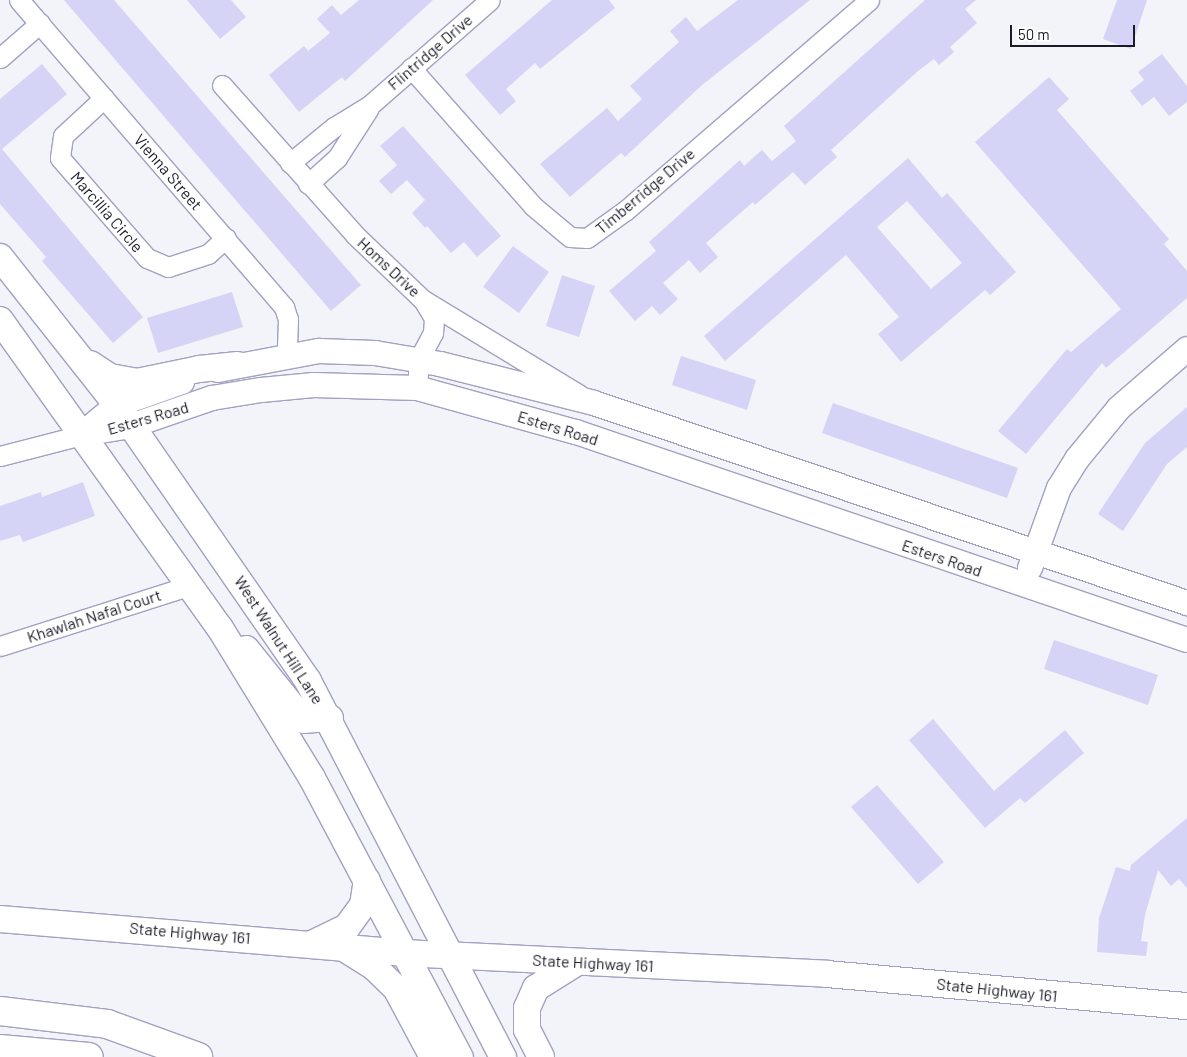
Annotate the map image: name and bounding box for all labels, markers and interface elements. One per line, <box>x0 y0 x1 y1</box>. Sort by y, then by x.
street label: Flintridge Drive <box>384 10 476 94</box>
scale bar <box>1012 15 1137 47</box>
text: 50 m <box>1018 25 1050 43</box>
street label: Vienna Street <box>130 130 206 214</box>
street label: Timberridge Drive <box>591 144 699 238</box>
street label: Marcillia Circle <box>67 168 147 256</box>
street label: Homs Drive <box>354 233 424 301</box>
street label: Esters Road <box>105 397 191 439</box>
street label: Esters Road <box>515 407 601 449</box>
street label: Esters Road <box>899 535 985 581</box>
street label: West Walnut Hill Lane <box>230 572 328 708</box>
street label: Khawlah Nafal Court <box>24 585 164 647</box>
street label: State Highway 161 <box>129 918 251 948</box>
street label: State Highway 161 <box>532 950 654 976</box>
street label: State Highway 161 <box>936 974 1058 1006</box>

